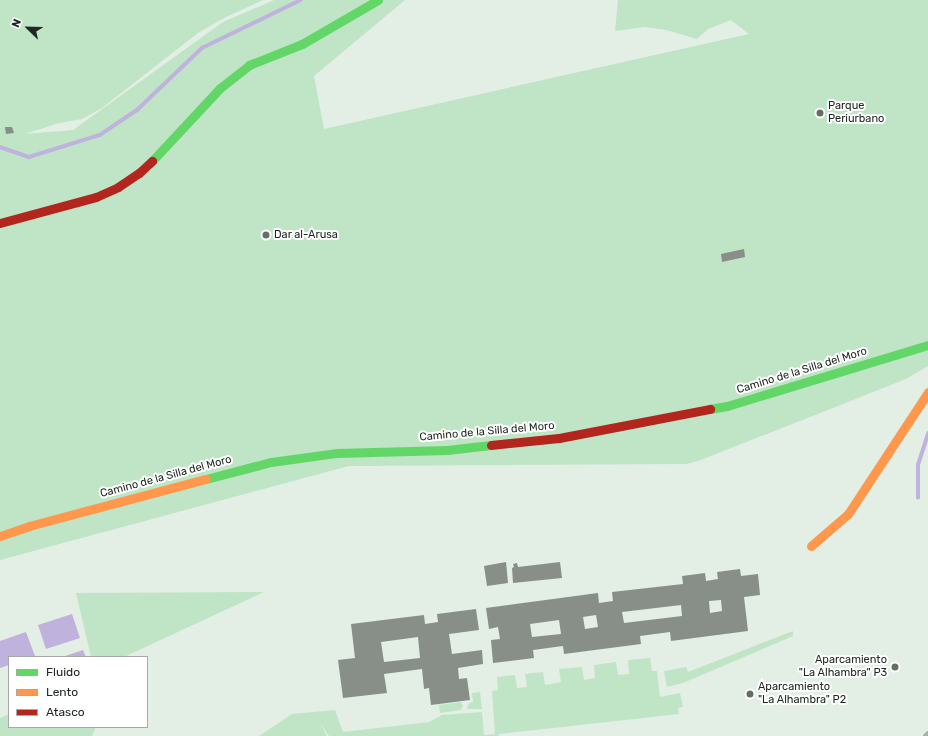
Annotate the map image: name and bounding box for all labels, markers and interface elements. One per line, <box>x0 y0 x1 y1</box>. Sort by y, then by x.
north arrow <box>8 8 48 48</box>
text: N <box>9 17 24 29</box>
place label: Parque Periurbano <box>828 100 884 126</box>
marker: Parque Periurbano <box>815 108 825 118</box>
place label: Dar al-Arusa <box>274 228 338 242</box>
marker: Dar al-Arusa <box>261 230 271 240</box>
street label: Camino de la Silla del Moro <box>735 345 869 397</box>
street label: Camino de la Silla del Moro <box>419 420 555 444</box>
street label: Camino de la Silla del Moro <box>99 453 233 501</box>
place label: Aparcamiento "La Alhambra" P3 <box>799 654 887 680</box>
legend <box>8 656 148 728</box>
marker: Aparcamiento "La Alhambra" P3 <box>890 662 900 672</box>
text: Fluido <box>46 665 80 679</box>
place label: Aparcamiento "La Alhambra" P2 <box>758 681 846 707</box>
text: Lento <box>46 685 78 699</box>
marker: Aparcamiento "La Alhambra" P2 <box>745 689 755 699</box>
text: Atasco <box>46 705 85 719</box>

